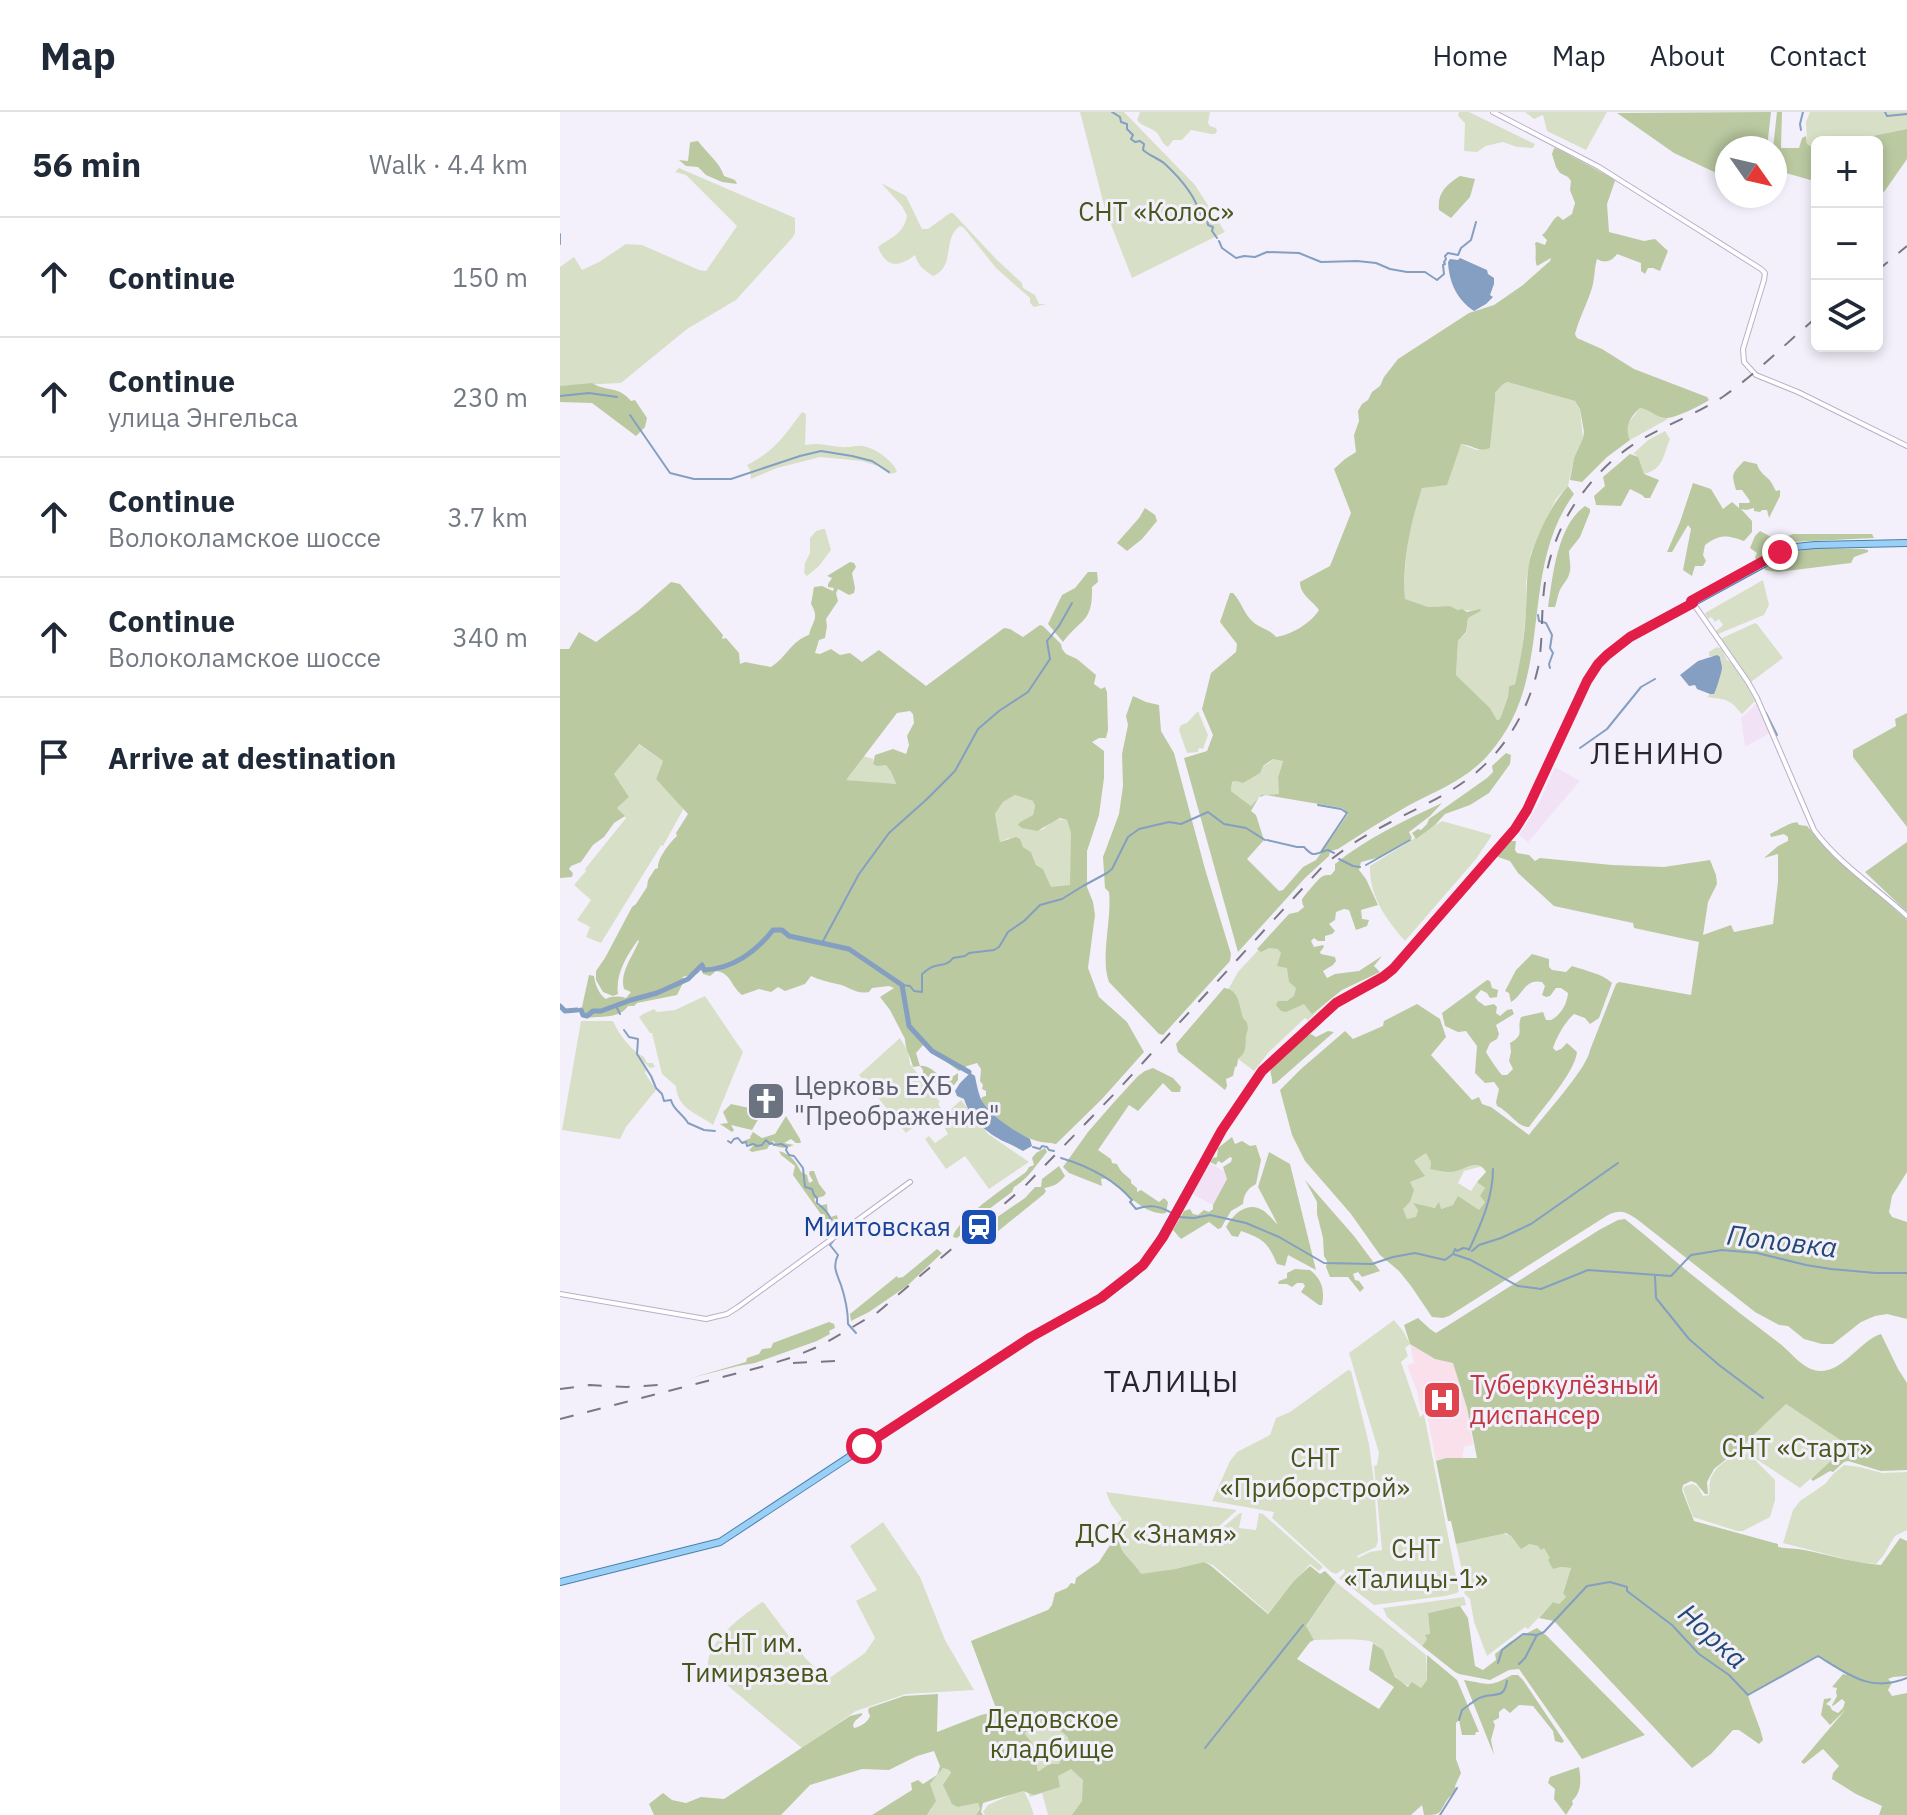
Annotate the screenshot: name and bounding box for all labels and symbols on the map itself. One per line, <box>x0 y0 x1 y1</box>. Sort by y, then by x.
north arrow <box>1715 136 1787 208</box>
park label: СНТ «Колос» <box>1078 194 1234 228</box>
route end <box>1762 534 1798 570</box>
district label: ЛЕНИНО <box>1591 733 1725 772</box>
place label: Церковь ЕХБ "Преображение" <box>794 1068 1000 1132</box>
church icon: Церковь ЕХБ "Преображение" <box>745 1080 787 1122</box>
station icon: Миитовская <box>958 1206 1000 1248</box>
place label: Миитовская <box>803 1209 951 1243</box>
water label: Поповка <box>1725 1215 1839 1266</box>
district label: ТАЛИЦЫ <box>1104 1361 1240 1400</box>
place label: Туберкулёзный диспансер <box>1470 1367 1659 1431</box>
hospital icon: Туберкулёзный диспансер <box>1421 1379 1463 1421</box>
route start <box>846 1428 882 1464</box>
park label: СНТ «Старт» <box>1721 1430 1873 1464</box>
park label: СНТ «Приборстрой» <box>1220 1440 1410 1504</box>
park label: ДСК «Знамя» <box>1076 1516 1236 1550</box>
park label: СНТ «Талицы-1» <box>1344 1531 1488 1595</box>
water label: Норка <box>1671 1595 1756 1677</box>
park label: СНТ им. Тимирязева <box>682 1625 829 1689</box>
park label: Дедовское кладбище <box>985 1701 1119 1765</box>

